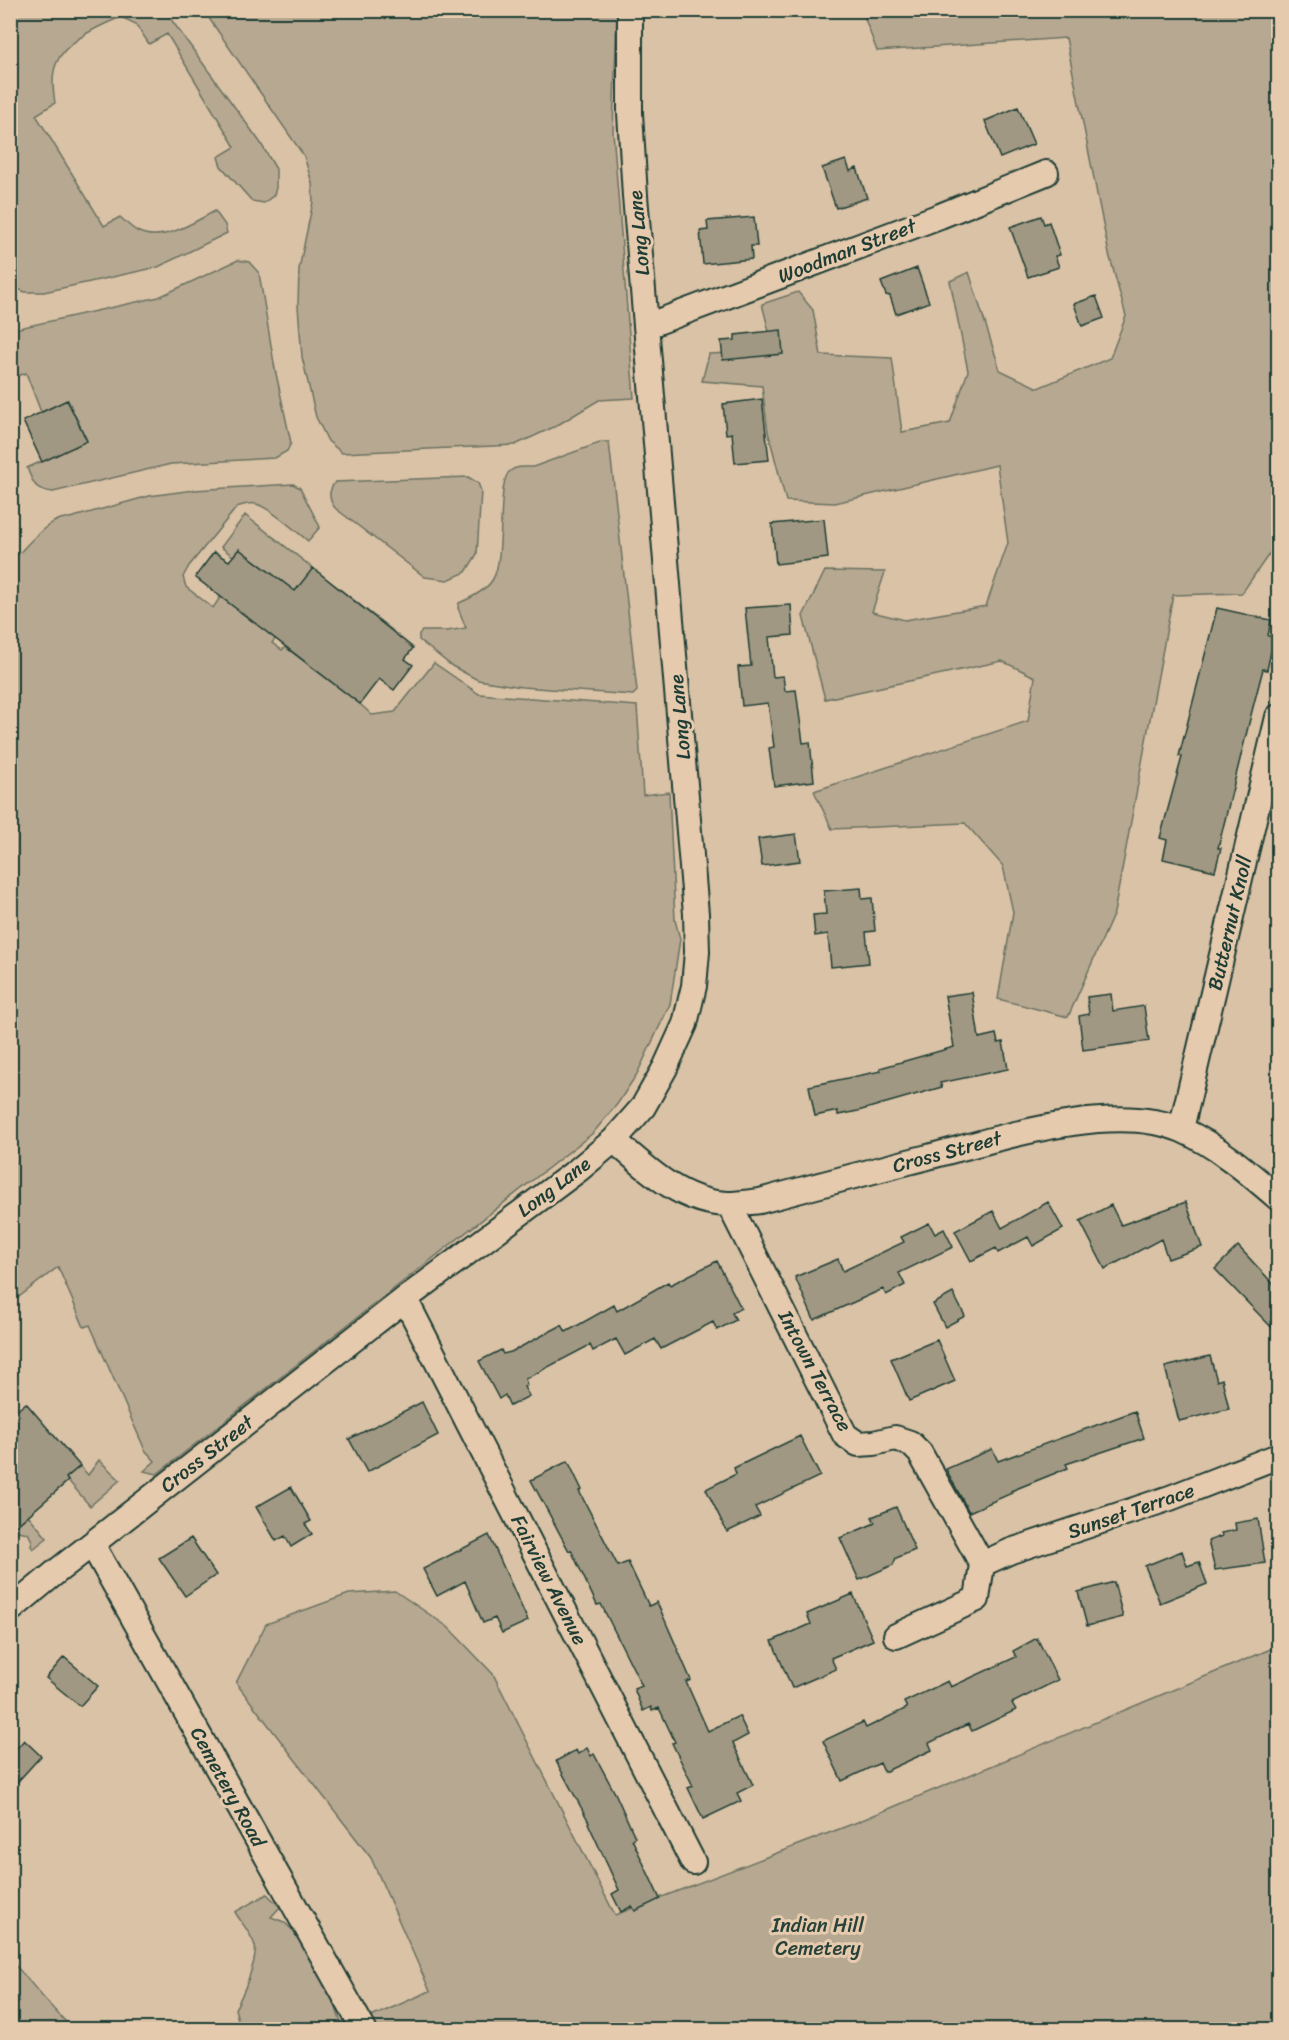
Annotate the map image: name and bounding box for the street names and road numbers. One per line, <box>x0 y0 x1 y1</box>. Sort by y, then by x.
street label: Long Lane <box>618 189 660 277</box>
street label: Woodman Street <box>773 208 922 293</box>
street label: Long Lane <box>659 673 701 761</box>
street label: Butternut Knoll <box>1197 852 1263 994</box>
street label: Cross Street <box>889 1120 1006 1183</box>
street label: Long Lane <box>509 1147 599 1227</box>
street label: Intown Terrace <box>768 1303 862 1438</box>
street label: Cross Street <box>152 1405 262 1502</box>
street label: Sunset Terrace <box>1063 1473 1199 1549</box>
street label: Fairview Avenue <box>501 1508 597 1652</box>
street label: Cemetery Road <box>180 1720 276 1855</box>

